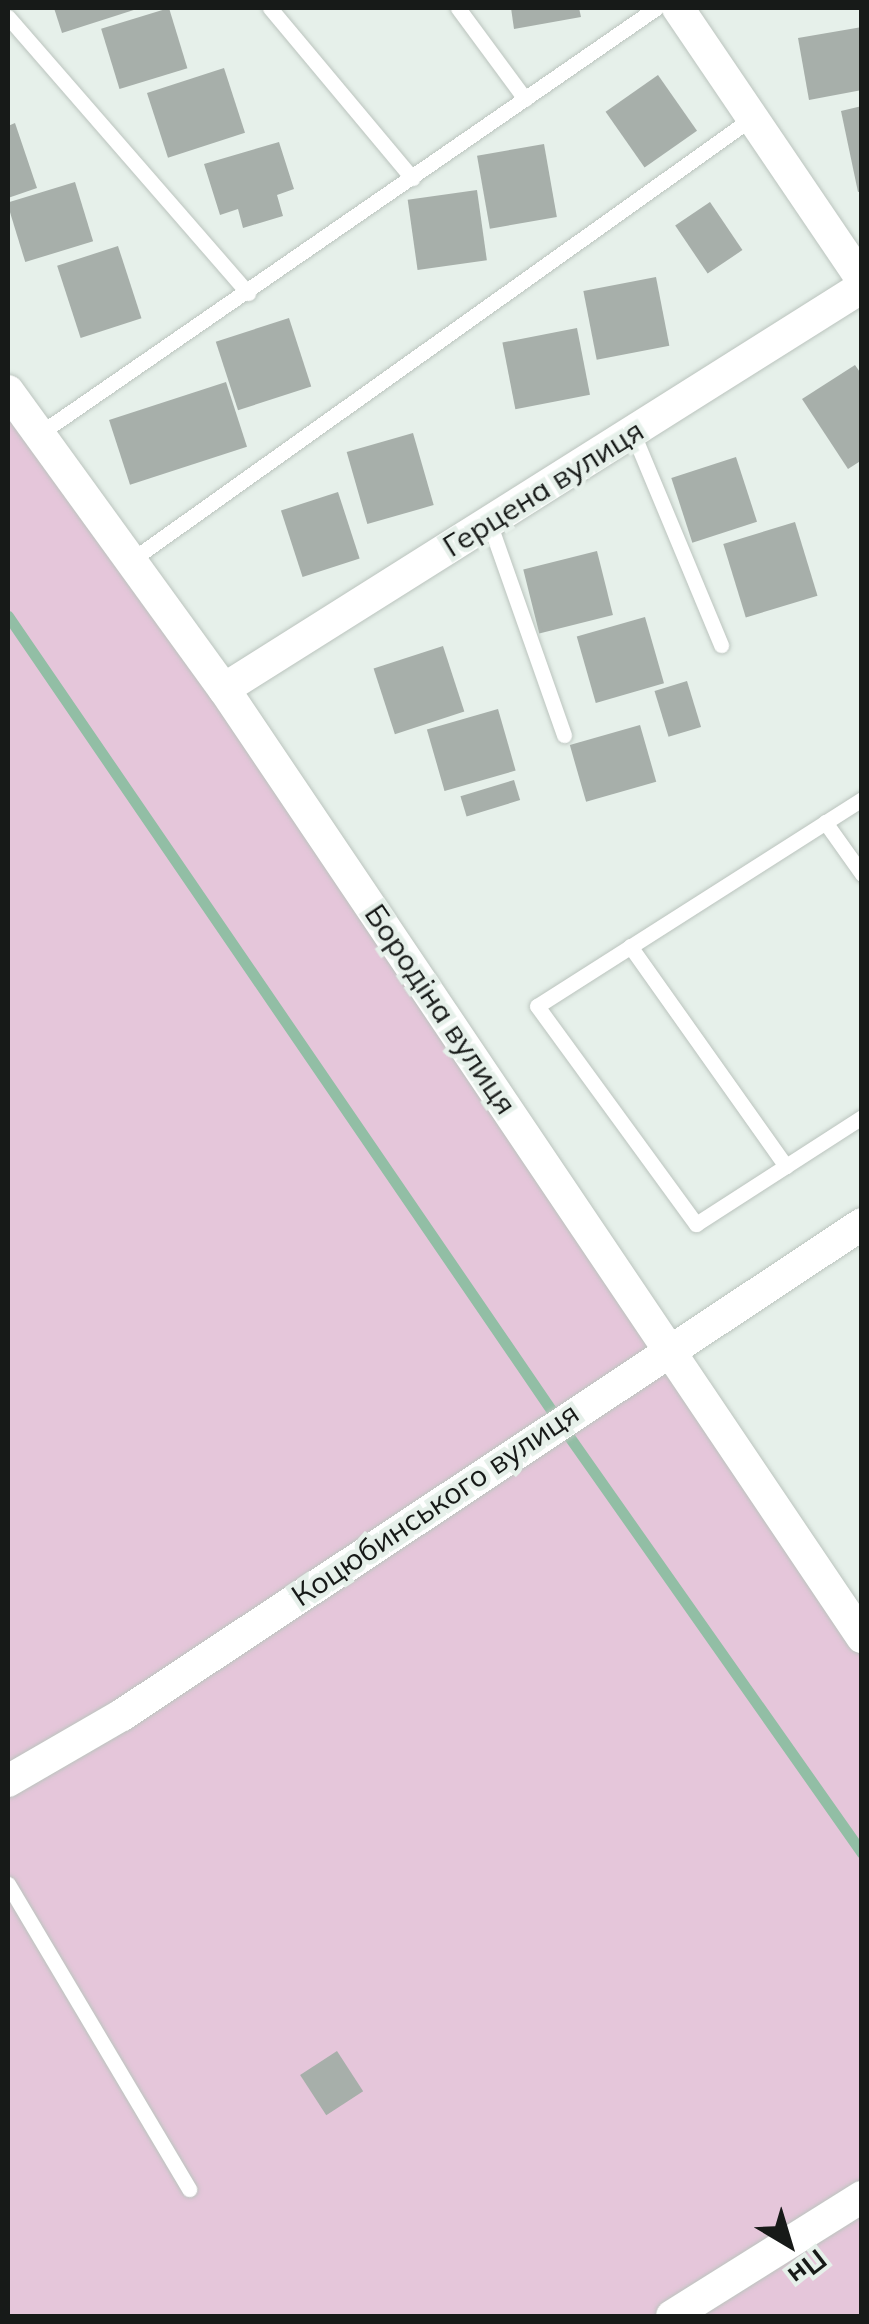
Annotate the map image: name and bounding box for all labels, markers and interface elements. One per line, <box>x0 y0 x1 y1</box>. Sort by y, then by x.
street label: Герцена вулиця <box>436 412 650 564</box>
street label: Бородіна вулиця <box>357 897 525 1121</box>
street label: Коцюбинського вулиця <box>285 1394 585 1614</box>
north arrow <box>739 2194 839 2294</box>
text: Пн <box>782 2242 834 2294</box>

